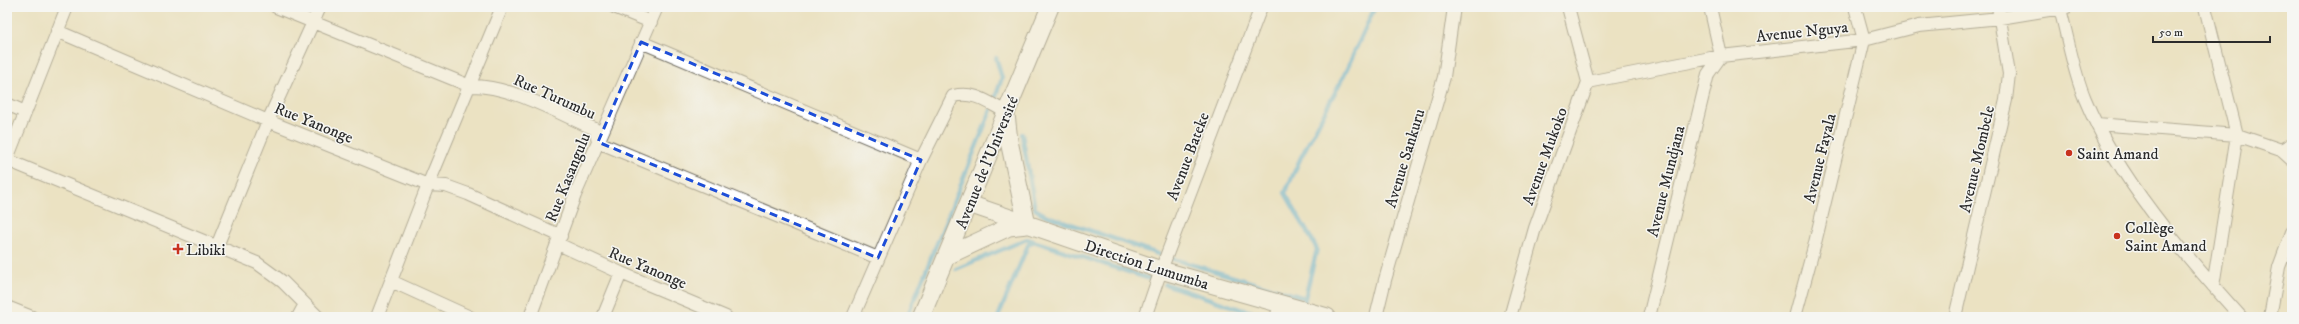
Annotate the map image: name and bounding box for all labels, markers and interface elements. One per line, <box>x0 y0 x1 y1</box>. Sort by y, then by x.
street label: Avenue Nguya <box>1755 17 1849 47</box>
scale bar <box>2153 18 2270 44</box>
text: 50 m <box>2159 25 2183 40</box>
street label: Rue Turumbu <box>510 70 599 124</box>
street label: Avenue de l’Université <box>951 93 1023 232</box>
street label: Rue Yanonge <box>271 98 356 148</box>
street label: Avenue Mombele <box>1955 103 1999 215</box>
street label: Avenue Mukoko <box>1518 104 1572 208</box>
street label: Avenue Sankuru <box>1380 106 1430 210</box>
street label: Avenue Bateke <box>1162 109 1214 203</box>
street label: Avenue Fayala <box>1799 111 1841 205</box>
street label: Avenue Mundjana <box>1643 123 1689 239</box>
street label: Rue Kasangulu <box>541 129 595 225</box>
place label: Saint Amand <box>2077 144 2158 164</box>
marker: Saint Amand <box>2064 148 2074 158</box>
place label: Collège Saint Amand <box>2125 218 2206 256</box>
marker: Collège Saint Amand <box>2112 231 2122 241</box>
street label: Direction Lumumba <box>1082 235 1212 295</box>
place label: Libiki <box>186 240 225 260</box>
street label: Rue Yanonge <box>605 242 690 294</box>
marker: Libiki <box>173 244 183 254</box>

